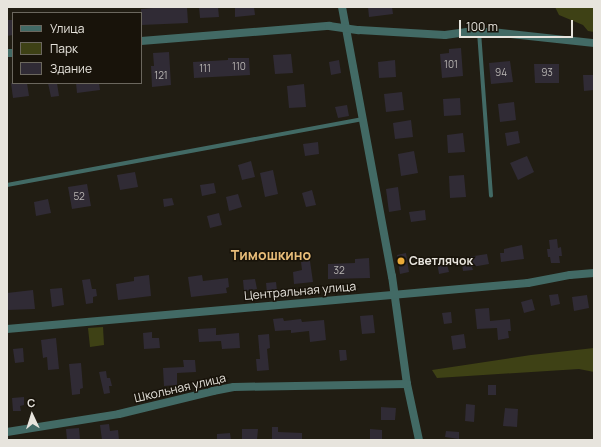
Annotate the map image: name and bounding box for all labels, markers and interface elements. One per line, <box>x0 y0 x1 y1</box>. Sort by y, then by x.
legend <box>12 12 142 84</box>
scale bar <box>461 12 575 38</box>
text: 100 m <box>466 18 498 35</box>
text: Улица <box>50 20 84 37</box>
text: Парк <box>50 40 78 57</box>
house number: 101 <box>444 59 458 71</box>
text: Здание <box>50 60 92 77</box>
house number: 110 <box>232 61 246 73</box>
house number: 111 <box>199 63 211 75</box>
house number: 94 <box>495 67 507 79</box>
house number: 93 <box>541 67 553 79</box>
house number: 121 <box>154 70 168 82</box>
house number: 52 <box>73 191 85 203</box>
district label: Тимошкино <box>231 247 311 263</box>
place label: Светлячок <box>409 254 473 268</box>
marker: Светлячок <box>396 256 406 266</box>
house number: 32 <box>333 265 345 277</box>
street label: Центральная улица <box>243 279 357 303</box>
street label: Школьная улица <box>133 370 227 406</box>
north arrow <box>12 395 52 435</box>
text: С <box>27 395 36 410</box>

